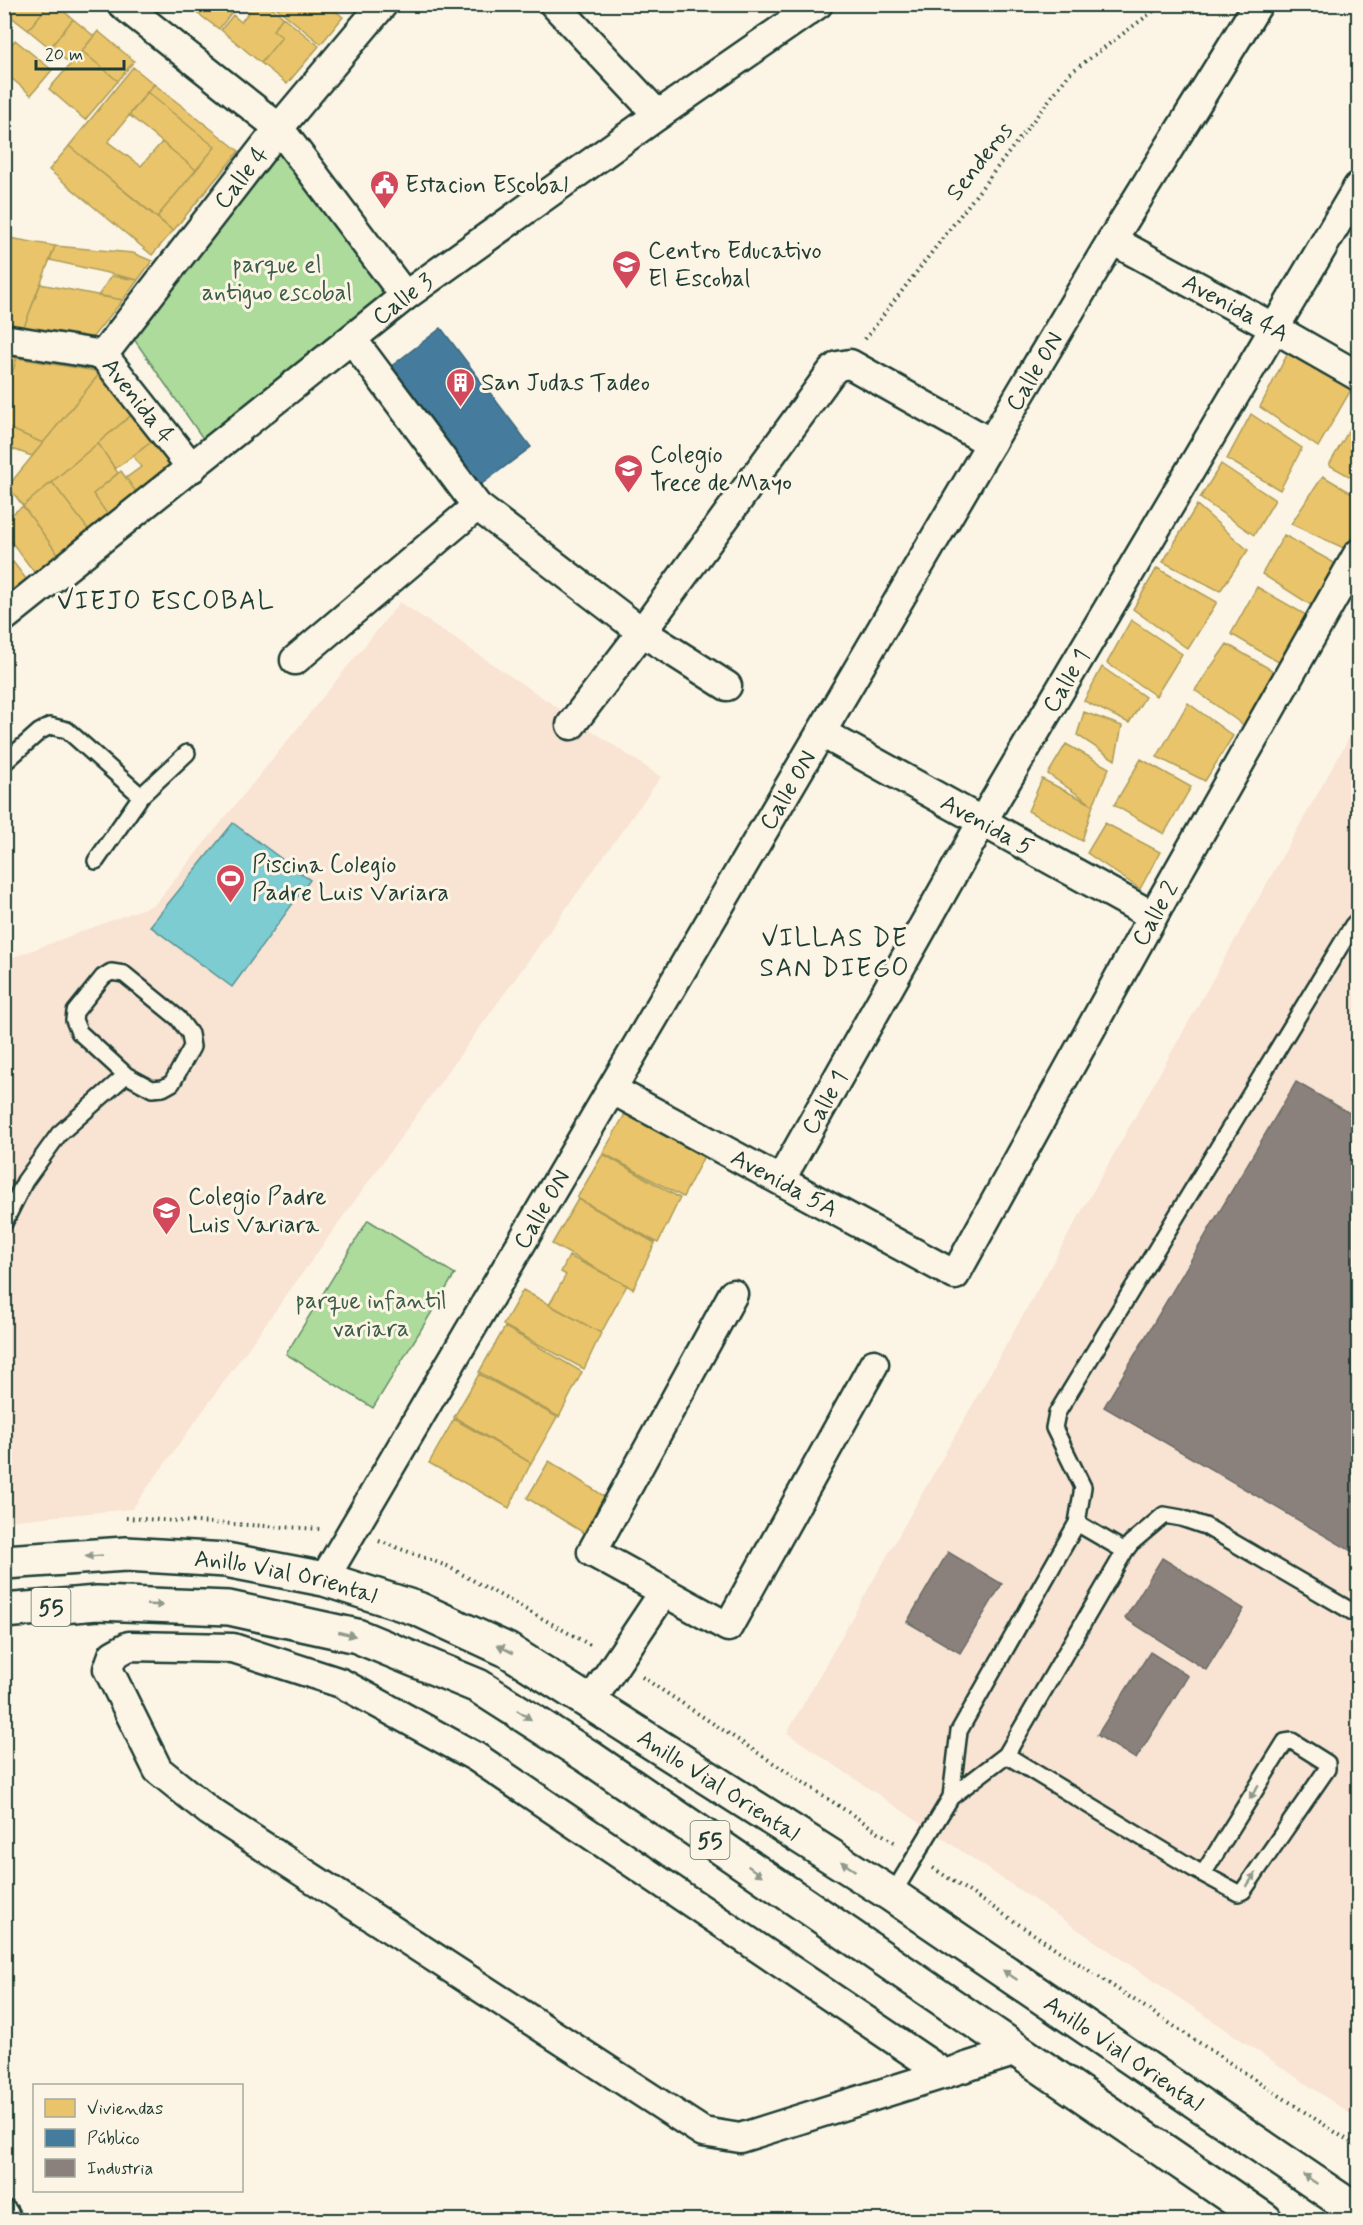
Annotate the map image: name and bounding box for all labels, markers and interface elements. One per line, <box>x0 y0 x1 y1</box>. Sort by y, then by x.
scale bar <box>36 33 124 71</box>
text: 20 m <box>45 43 83 67</box>
street label: Senderos <box>940 116 1021 208</box>
street label: Calle 4 <box>208 140 276 216</box>
public building icon: Estacion Escobal <box>368 168 400 210</box>
place label: Estacion Escobal <box>405 170 568 201</box>
place label: Centro Educativo El Escobal <box>648 236 822 295</box>
school or university icon: Centro Educativo El Escobal <box>611 248 643 290</box>
park label: parque el antiguo escobal <box>202 250 352 309</box>
street label: Calle 3 <box>366 267 440 333</box>
street label: Avenida 4A <box>1176 267 1294 350</box>
street label: Calle 0N <box>999 326 1071 417</box>
street label: Avenida 4 <box>94 352 181 451</box>
building icon: San Judas Tadeo <box>444 366 476 408</box>
place label: San Judas Tadeo <box>481 368 650 399</box>
place label: Colegio Trece de Mayo <box>650 440 792 499</box>
school or university icon: Colegio Trece de Mayo <box>613 452 645 494</box>
district label: VIEJO ESCOBAL <box>57 585 275 619</box>
street label: Calle 1 <box>1036 644 1098 719</box>
street label: Calle 0N <box>753 745 824 836</box>
street label: Avenida 5 <box>935 788 1039 864</box>
place label: Piscina Colegio Padre Luis Variara <box>252 850 449 909</box>
sports icon: Piscina Colegio Padre Luis Variara <box>215 862 247 904</box>
street label: Calle 2 <box>1125 876 1187 952</box>
district label: VILLAS DE SAN DIEGO <box>760 922 910 986</box>
street label: Calle 1 <box>795 1065 856 1141</box>
street label: Avenida 5A <box>725 1143 843 1226</box>
street label: Calle 0N <box>507 1164 578 1255</box>
place label: Colegio Padre Luis Variara <box>188 1182 327 1241</box>
school or university icon: Colegio Padre Luis Variara <box>151 1194 183 1236</box>
park label: parque infantil variara <box>295 1286 447 1345</box>
street label: Anillo Vial Oriental <box>193 1544 381 1612</box>
one-way arrow <box>85 1551 104 1560</box>
road number: 55 <box>32 1588 70 1626</box>
one-way arrow <box>146 1601 165 1610</box>
one-way arrow <box>338 1630 357 1639</box>
one-way arrow <box>496 1644 513 1654</box>
one-way arrow <box>516 1710 532 1721</box>
street label: Anillo Vial Oriental <box>631 1723 805 1849</box>
one-way arrow <box>1249 1784 1260 1800</box>
road number: 55 <box>690 1821 730 1859</box>
one-way arrow <box>840 1861 856 1872</box>
one-way arrow <box>747 1865 763 1876</box>
one-way arrow <box>1245 1872 1256 1888</box>
one-way arrow <box>1002 1970 1018 1981</box>
street label: Anillo Vial Oriental <box>1037 1989 1209 2120</box>
legend <box>33 2084 243 2192</box>
text: Viviendas <box>87 2097 163 2121</box>
text: Público <box>87 2127 140 2151</box>
text: Industria <box>87 2157 153 2181</box>
one-way arrow <box>1302 2174 1318 2185</box>

